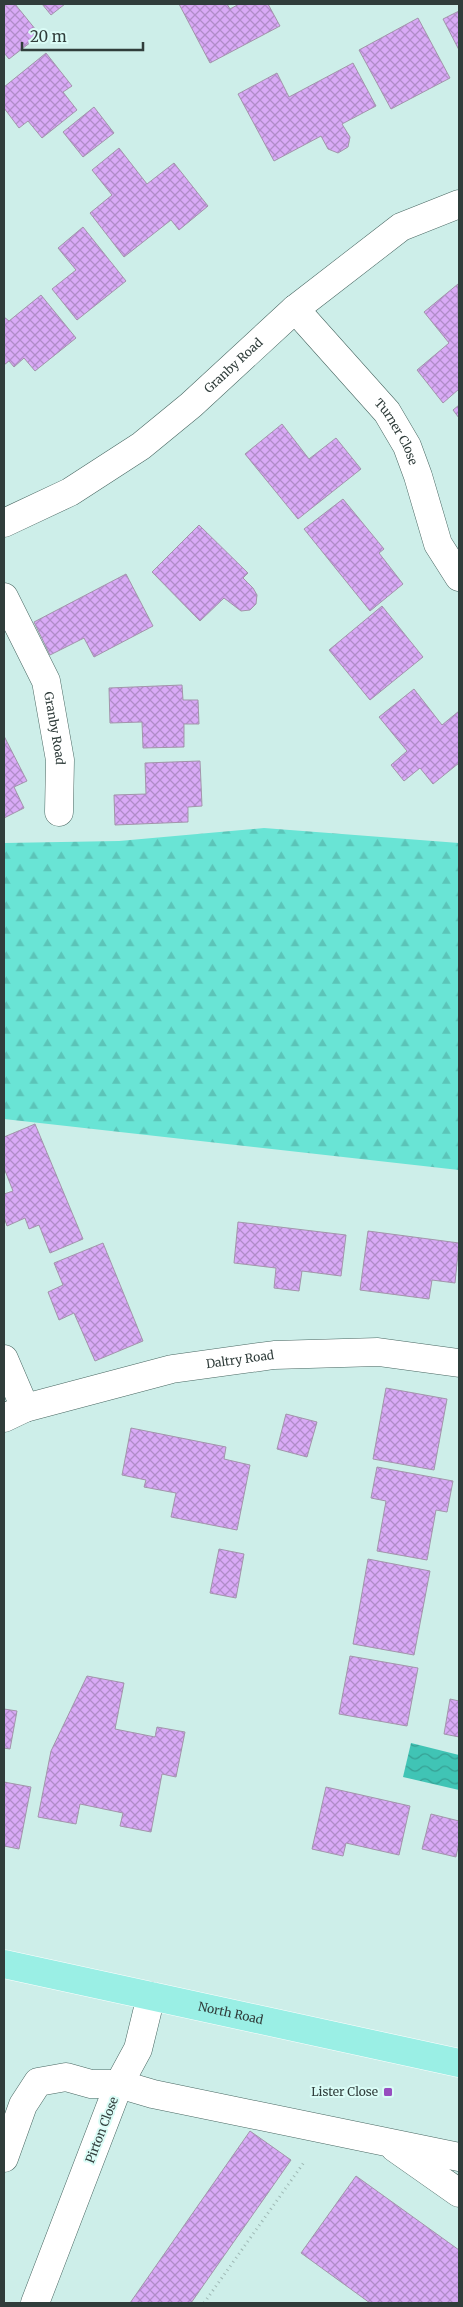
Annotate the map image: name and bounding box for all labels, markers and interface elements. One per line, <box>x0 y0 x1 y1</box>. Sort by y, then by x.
scale bar <box>22 20 144 52</box>
text: 20 m <box>30 27 67 46</box>
street label: Granby Road <box>201 335 265 396</box>
street label: Turner Close <box>372 395 421 467</box>
street label: Granby Road <box>41 690 68 765</box>
street label: Daltry Road <box>205 1347 275 1371</box>
street label: North Road <box>197 1998 265 2027</box>
place label: Lister Close <box>311 2084 378 2099</box>
marker: Lister Close <box>382 2086 394 2098</box>
street label: Pirton Close <box>82 2094 121 2165</box>

